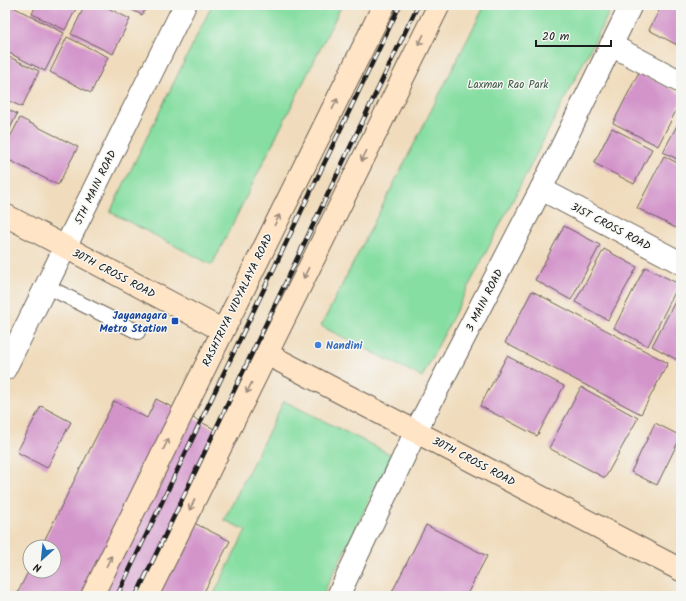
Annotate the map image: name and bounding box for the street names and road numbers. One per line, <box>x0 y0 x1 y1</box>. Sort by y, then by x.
street label: 5TH MAIN ROAD <box>70 147 122 228</box>
street label: 31ST CROSS ROAD <box>567 198 654 256</box>
street label: RASHTRIYA VIDYALAYA ROAD <box>198 231 278 370</box>
street label: 30TH CROSS ROAD <box>69 244 158 303</box>
street label: 3 MAIN ROAD <box>461 266 508 335</box>
street label: 30TH CROSS ROAD <box>429 432 518 491</box>

